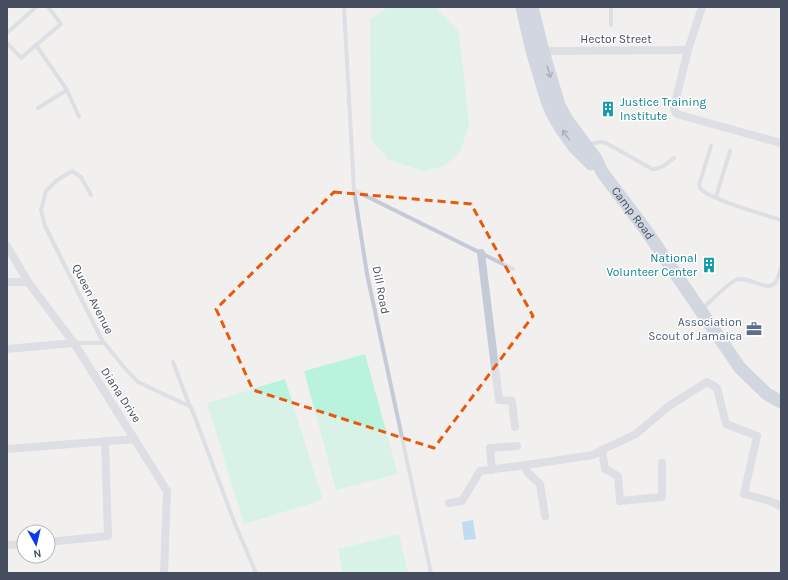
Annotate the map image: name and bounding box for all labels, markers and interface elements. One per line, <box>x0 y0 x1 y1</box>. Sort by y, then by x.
street label: Hector Street <box>580 32 652 46</box>
one-way arrow <box>546 65 553 78</box>
place label: Justice Training Institute <box>620 95 706 123</box>
building icon: Justice Training Institute <box>599 100 617 118</box>
one-way arrow <box>562 129 570 140</box>
street label: Camp Road <box>608 184 657 242</box>
place label: National Volunteer Center <box>606 251 698 279</box>
building icon: National Volunteer Center <box>700 256 718 274</box>
street label: Queen Avenue <box>69 262 117 336</box>
street label: Dill Road <box>369 265 393 315</box>
place label: Association Scout of Jamaica <box>648 315 742 343</box>
office icon: Association Scout of Jamaica <box>745 320 763 338</box>
street label: Diana Drive <box>98 365 144 425</box>
north arrow <box>16 524 56 564</box>
text: N <box>33 546 42 560</box>

